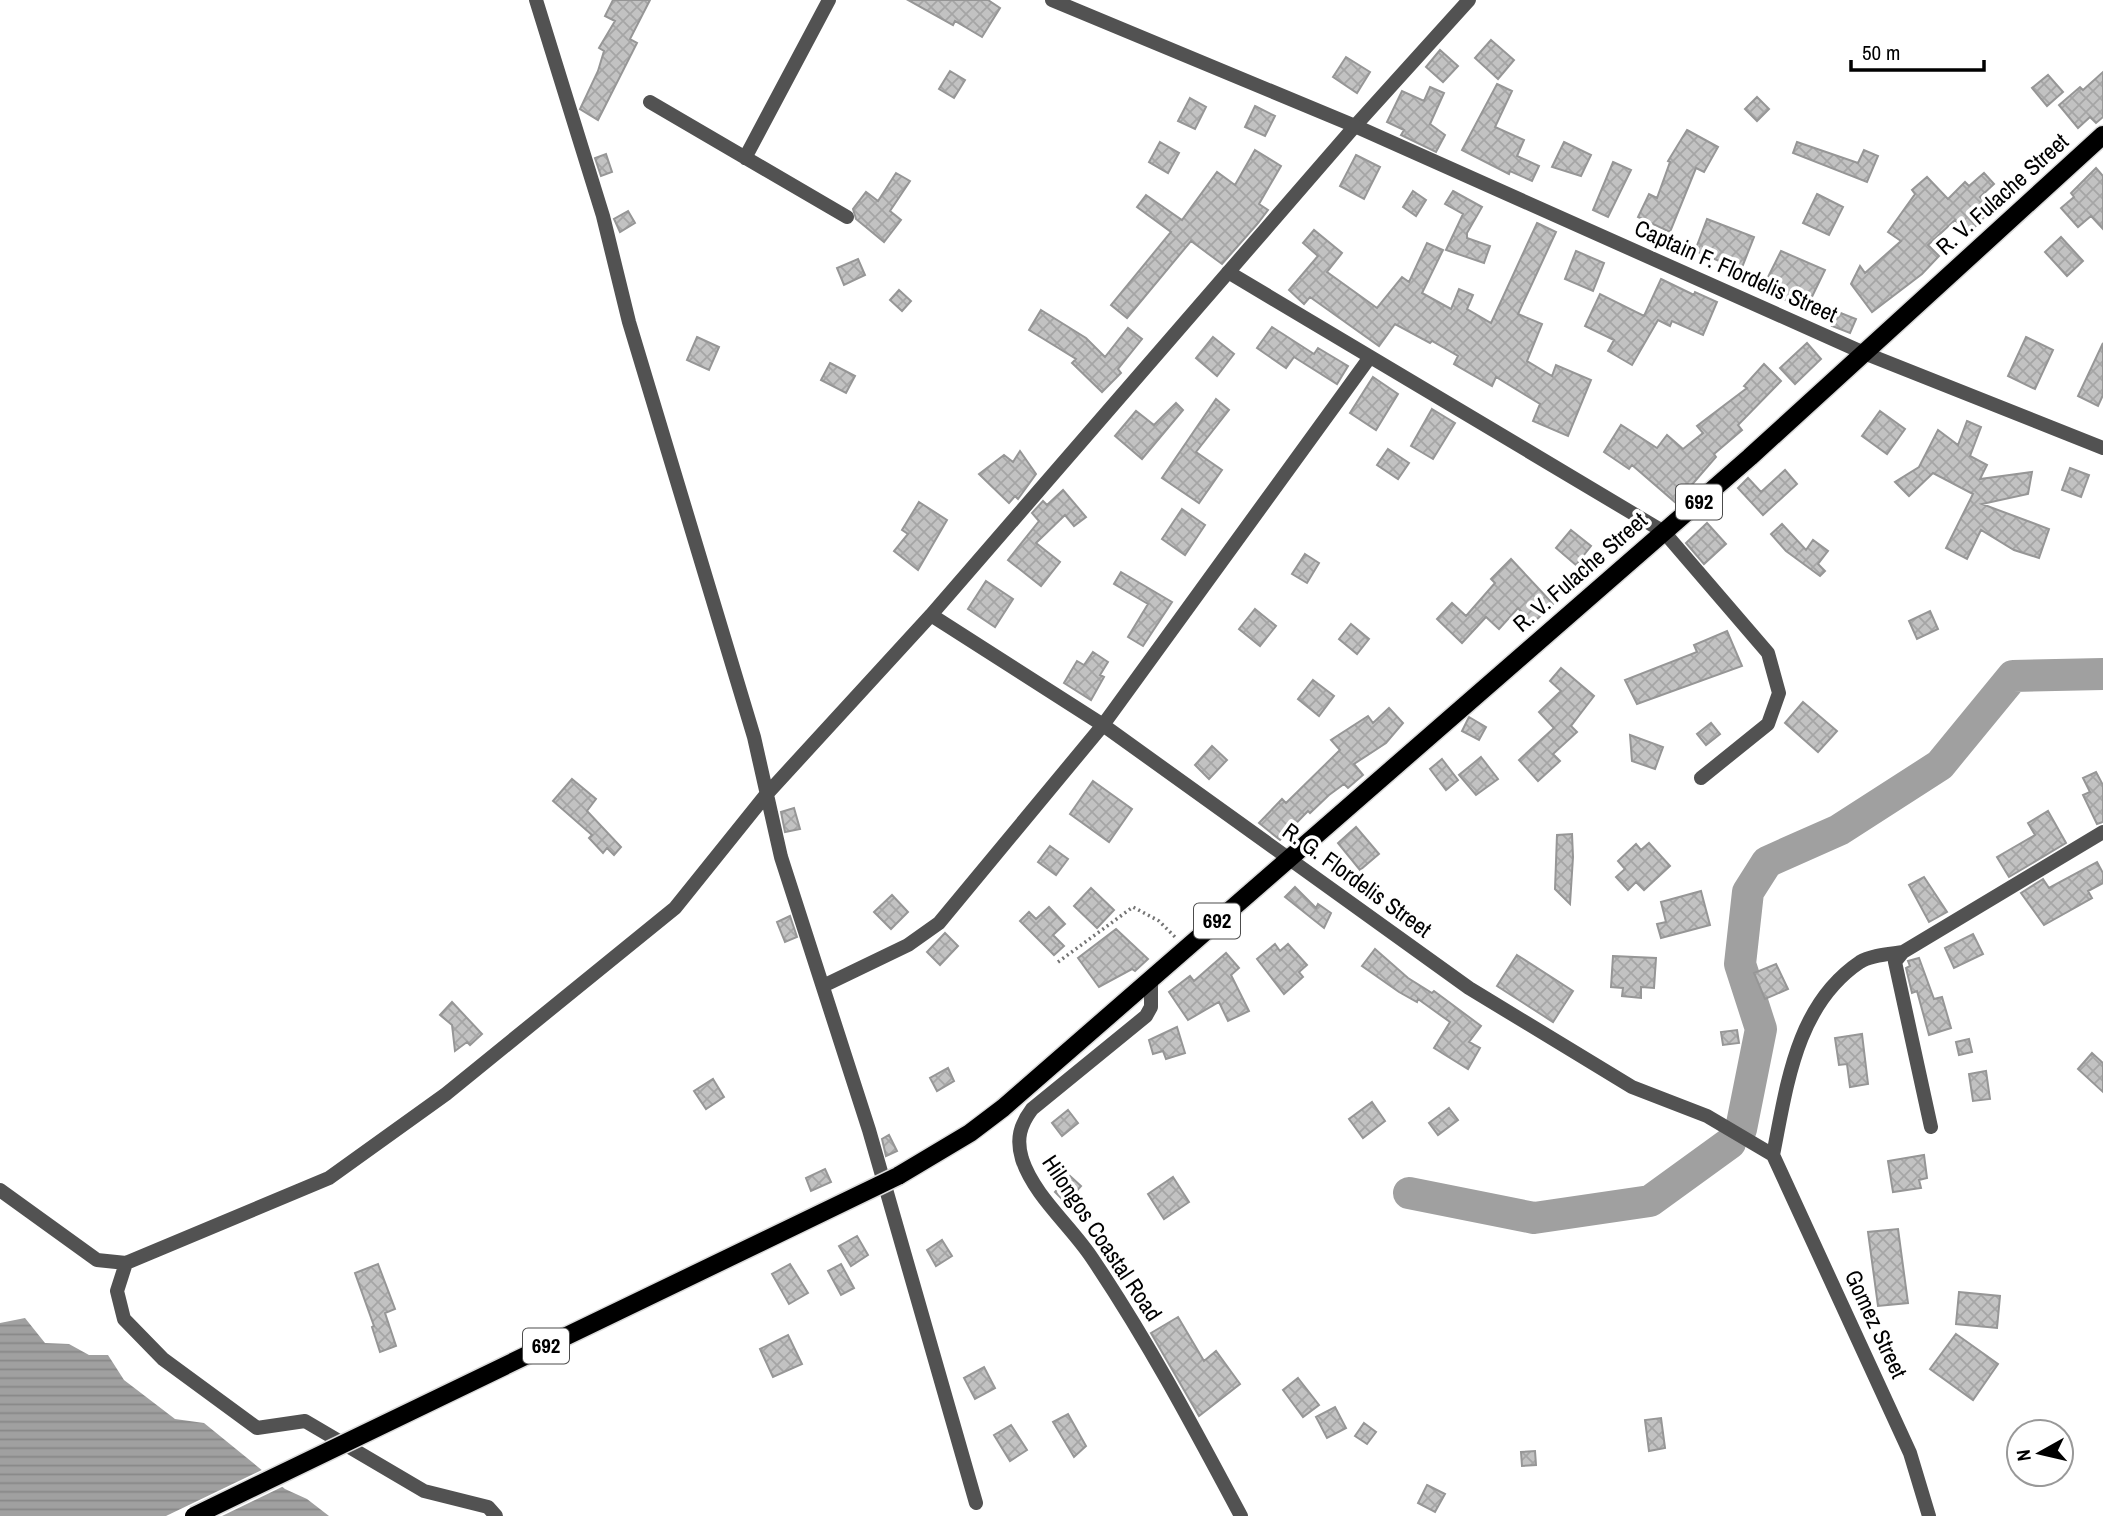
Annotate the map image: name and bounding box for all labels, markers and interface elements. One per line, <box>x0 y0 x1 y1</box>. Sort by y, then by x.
scale bar <box>1851 28 1984 72</box>
text: 50 m <box>1862 38 1900 67</box>
street label: R. V. Fulache Street <box>1929 126 2075 261</box>
street label: Captain F. Flordelis Street <box>1630 212 1843 329</box>
road number: 692 <box>1676 484 1722 520</box>
street label: R. V. Fulache Street <box>1506 505 1653 638</box>
street label: R. G. Flordelis Street <box>1277 815 1438 944</box>
road number: 692 <box>1194 904 1240 939</box>
street label: Hilongos Coastal Road <box>1035 1149 1169 1327</box>
street label: Gomez Street <box>1838 1265 1915 1383</box>
road number: 692 <box>523 1328 569 1364</box>
north arrow <box>2005 1418 2075 1488</box>
text: N <box>2010 1448 2037 1463</box>

